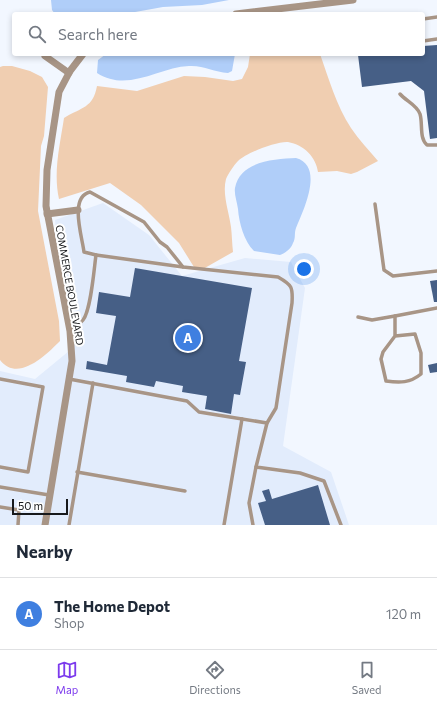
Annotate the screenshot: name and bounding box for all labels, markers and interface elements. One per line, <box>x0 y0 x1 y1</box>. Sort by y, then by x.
search box <box>12 12 425 56</box>
icon: search <box>26 23 48 45</box>
text: Search here <box>58 25 137 43</box>
street label: COMMERCE BOULEVARD <box>54 224 86 346</box>
your location <box>294 259 314 279</box>
pin: A <box>175 323 201 353</box>
scale bar <box>12 497 68 516</box>
text: 50 m <box>18 499 43 512</box>
text: Nearby <box>16 541 73 562</box>
text: The Home Depot <box>54 597 170 615</box>
text: A <box>24 606 34 622</box>
text: 120 m <box>386 606 421 622</box>
text: Shop <box>54 615 85 631</box>
tab: Map <box>56 659 78 696</box>
tab: Directions <box>189 659 241 696</box>
tab: Saved <box>352 659 381 696</box>

